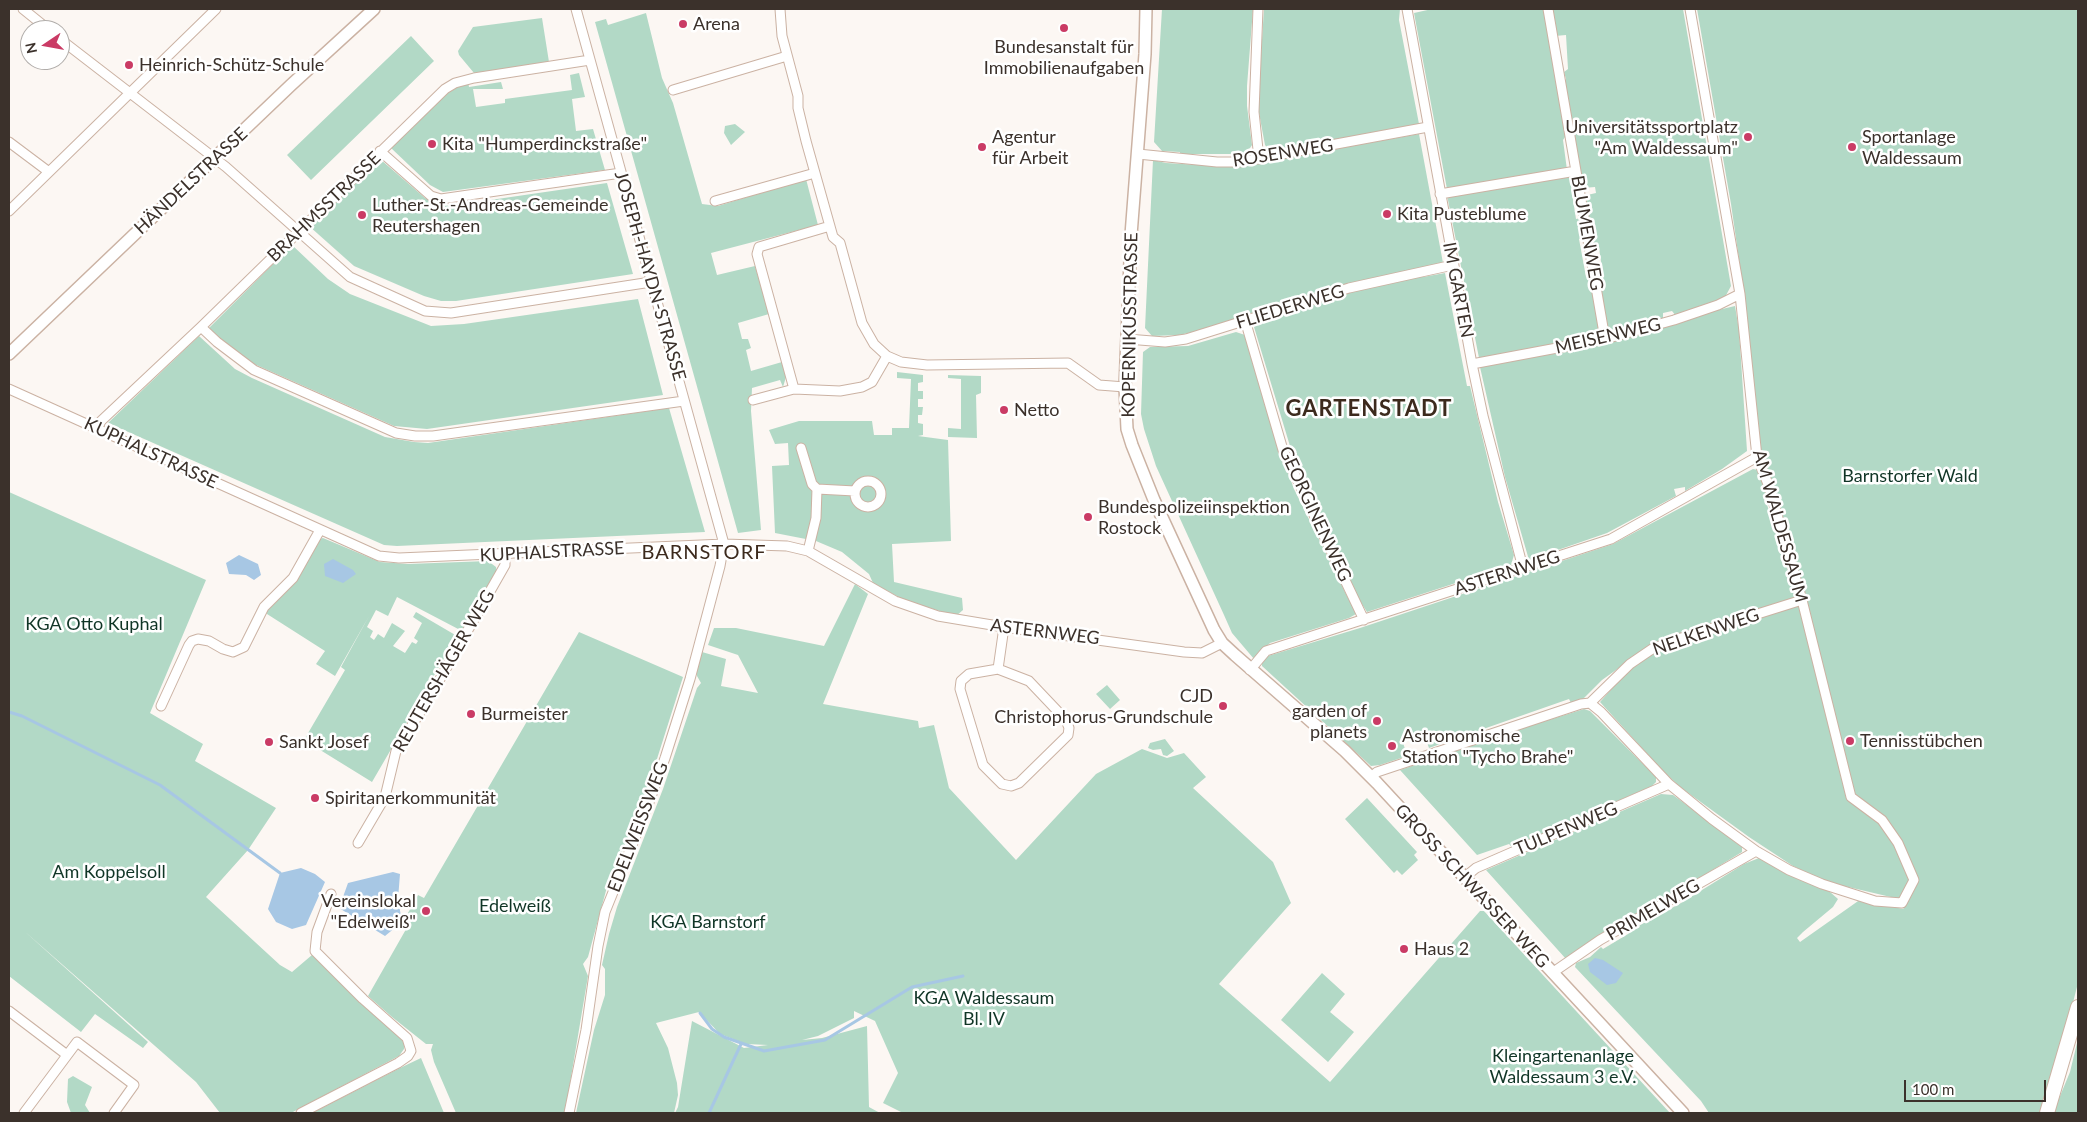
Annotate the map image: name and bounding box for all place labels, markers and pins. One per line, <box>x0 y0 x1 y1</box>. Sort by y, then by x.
place label: Arena <box>693 13 740 35</box>
marker: Arena <box>677 18 689 30</box>
marker: Bundesanstalt für Immobilienaufgaben <box>1058 22 1070 34</box>
place label: Bundesanstalt für Immobilienaufgaben <box>984 36 1144 78</box>
place label: Heinrich-Schütz-Schule <box>139 54 324 76</box>
marker: Heinrich-Schütz-Schule <box>123 59 135 71</box>
place label: Universitätssportplatz "Am Waldessaum" <box>1565 116 1738 158</box>
place label: Agentur für Arbeit <box>992 126 1069 168</box>
place label: Sportanlage Waldessaum <box>1862 126 1962 168</box>
marker: Universitätssportplatz "Am Waldessaum" <box>1742 131 1754 143</box>
place label: Kita "Humperdinckstraße" <box>442 133 647 155</box>
marker: Kita "Humperdinckstraße" <box>426 138 438 150</box>
marker: Agentur für Arbeit <box>976 141 988 153</box>
marker: Sportanlage Waldessaum <box>1846 141 1858 153</box>
place label: Luther-St.-Andreas-Gemeinde Reutershagen <box>372 194 609 236</box>
place label: Kita Pusteblume <box>1397 203 1526 225</box>
marker: Kita Pusteblume <box>1381 208 1393 220</box>
marker: Luther-St.-Andreas-Gemeinde Reutershagen <box>356 209 368 221</box>
place label: Netto <box>1014 399 1059 421</box>
marker: Netto <box>998 404 1010 416</box>
place label: Bundespolizeiinspektion Rostock <box>1098 496 1290 538</box>
marker: Bundespolizeiinspektion Rostock <box>1082 511 1094 523</box>
place label: CJD Christophorus-Grundschule <box>994 685 1213 728</box>
marker: CJD Christophorus-Grundschule <box>1217 700 1229 712</box>
place label: garden of planets <box>1292 700 1367 742</box>
place label: Burmeister <box>481 703 568 725</box>
marker: Burmeister <box>465 708 477 720</box>
marker: garden of planets <box>1371 715 1383 727</box>
place label: Astronomische Station "Tycho Brahe" <box>1402 725 1574 768</box>
place label: Tennisstübchen <box>1860 730 1983 752</box>
place label: Sankt Josef <box>279 731 369 753</box>
marker: Tennisstübchen <box>1844 735 1856 747</box>
marker: Sankt Josef <box>263 736 275 748</box>
marker: Astronomische Station "Tycho Brahe" <box>1386 740 1398 752</box>
place label: Spiritanerkommunität <box>325 787 496 809</box>
marker: Spiritanerkommunität <box>309 792 321 804</box>
place label: Vereinslokal "Edelweiß" <box>321 890 416 932</box>
marker: Vereinslokal "Edelweiß" <box>420 905 432 917</box>
place label: Haus 2 <box>1414 938 1469 960</box>
marker: Haus 2 <box>1398 943 1410 955</box>

